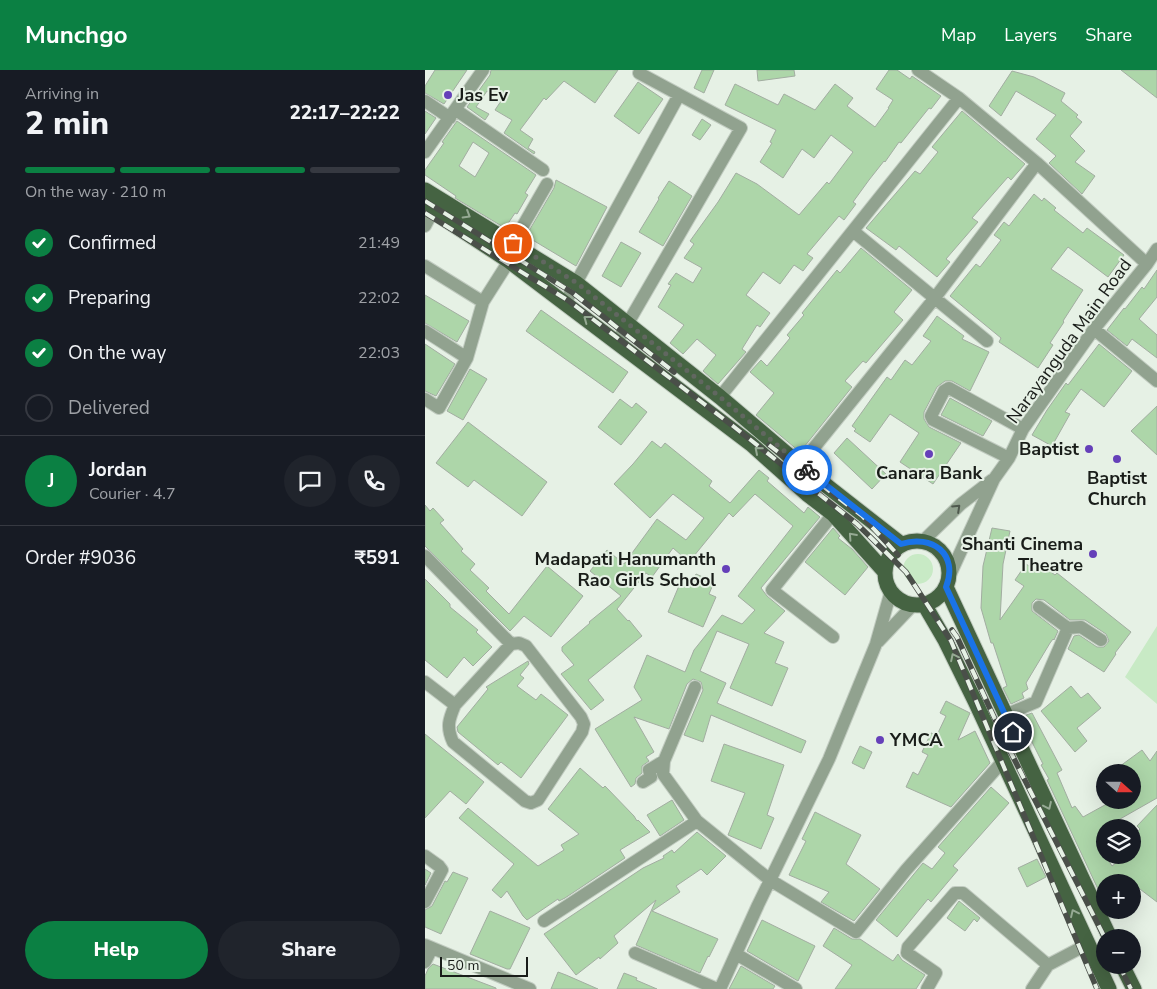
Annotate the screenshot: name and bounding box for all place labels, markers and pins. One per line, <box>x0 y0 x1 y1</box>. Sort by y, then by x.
place label: Jas Ev <box>457 83 508 107</box>
marker: Jas Ev <box>442 89 454 101</box>
pin <box>492 222 534 264</box>
place label: Baptist <box>1019 437 1079 461</box>
marker: Baptist <box>1083 443 1095 455</box>
marker: Canara Bank <box>923 448 935 460</box>
marker: Baptist Church <box>1111 453 1123 465</box>
place label: Canara Bank <box>876 461 982 485</box>
place label: Baptist Church <box>1087 466 1147 511</box>
place label: Shanti Cinema Theatre <box>962 532 1083 577</box>
place label: Madapati Hanumanth Rao Girls School <box>535 547 716 592</box>
marker: Shanti Cinema Theatre <box>1087 548 1099 560</box>
marker: Madapati Hanumanth Rao Girls School <box>720 563 732 575</box>
pin <box>992 711 1034 753</box>
place label: YMCA <box>889 728 943 752</box>
marker: YMCA <box>874 734 886 746</box>

